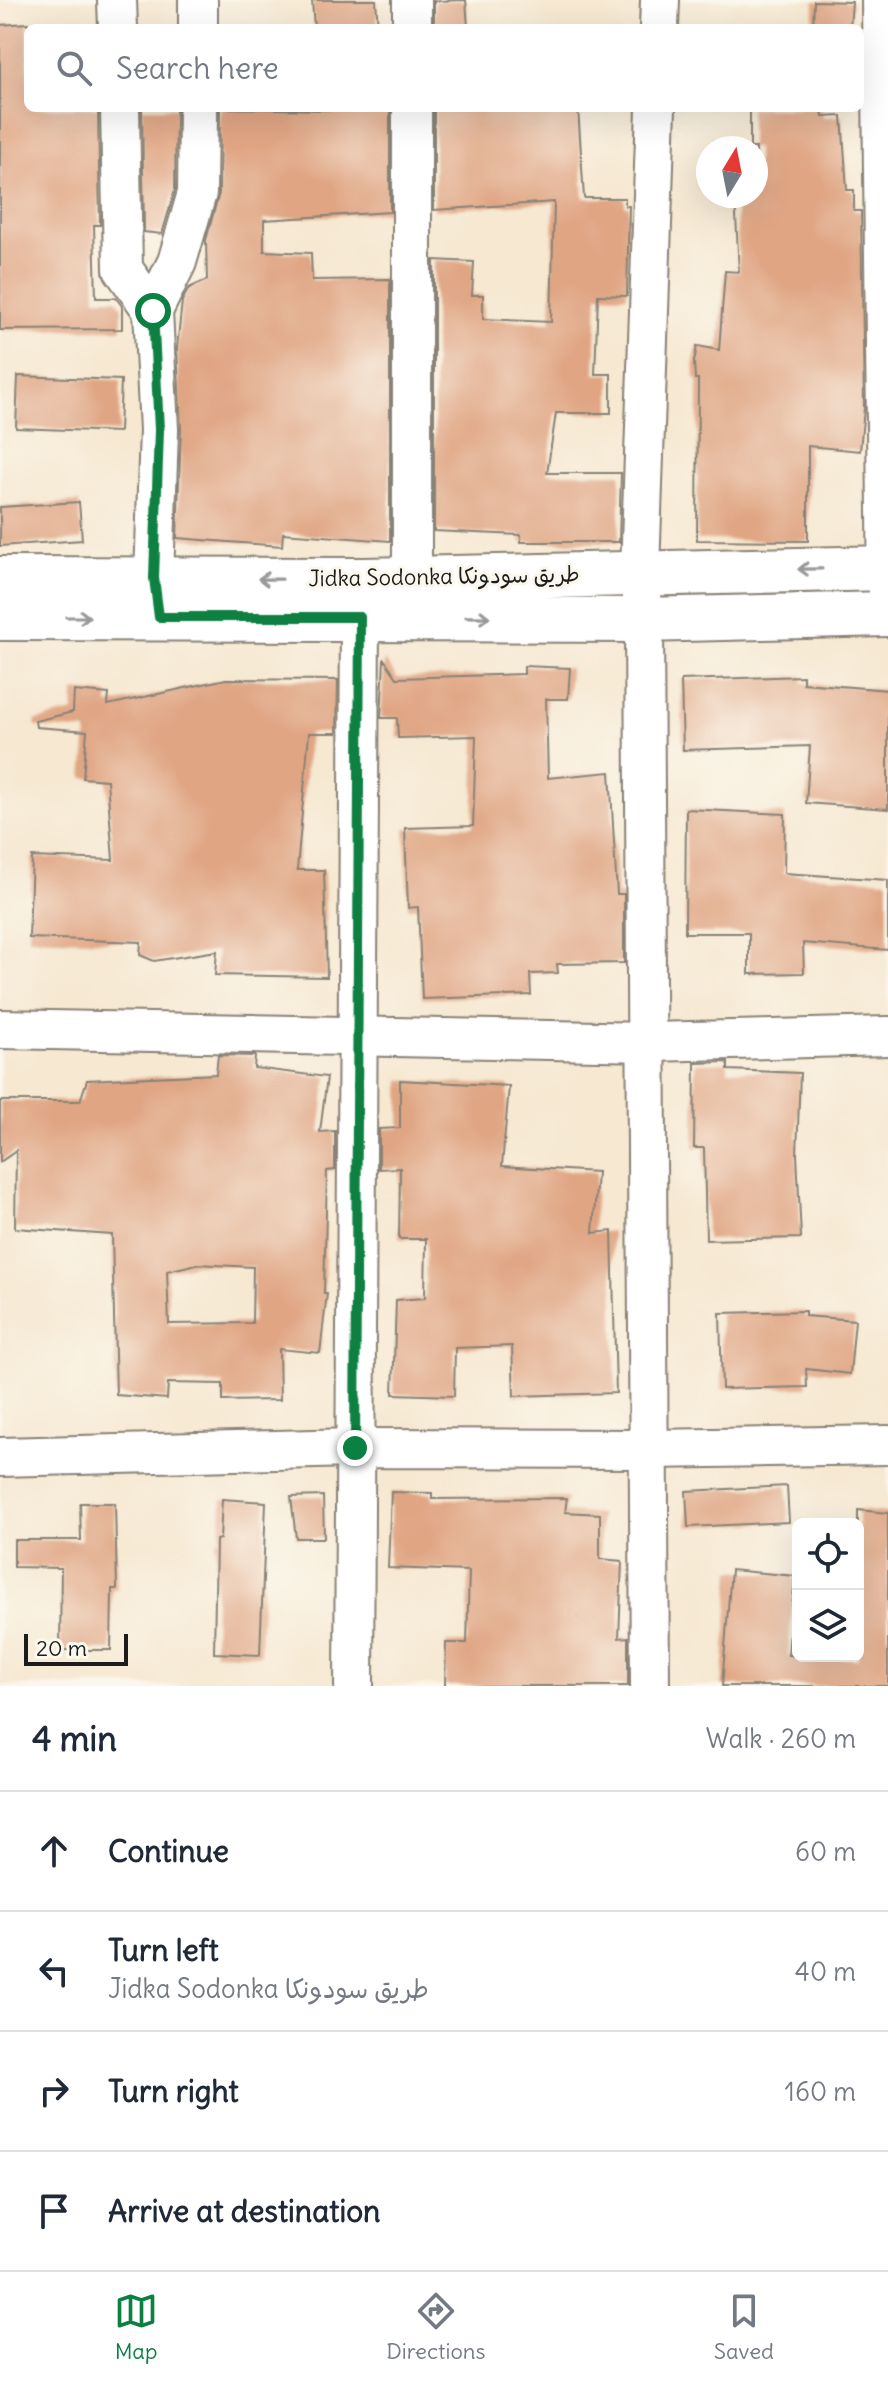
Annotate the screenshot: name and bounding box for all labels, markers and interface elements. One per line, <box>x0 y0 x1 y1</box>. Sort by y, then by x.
search box <box>24 24 864 112</box>
icon: search <box>52 46 96 90</box>
text: Search here <box>116 49 279 87</box>
north arrow <box>696 136 768 208</box>
route start <box>135 293 171 329</box>
street label: Jidka Sodonka طريق سودونكا <box>308 560 580 592</box>
one-way arrow <box>797 561 824 577</box>
one-way arrow <box>257 571 284 587</box>
one-way arrow <box>64 609 91 625</box>
one-way arrow <box>464 609 491 625</box>
route end <box>337 1430 373 1466</box>
map controls <box>792 1518 864 1662</box>
button: locate <box>792 1518 864 1590</box>
button: layers <box>792 1590 864 1662</box>
scale bar <box>24 1630 128 1666</box>
text: 20 m <box>36 1634 87 1662</box>
text: 4 min <box>32 1717 117 1760</box>
text: Walk · 260 m <box>706 1722 856 1755</box>
icon: ahead <box>32 1829 76 1873</box>
text: Continue <box>108 1832 229 1870</box>
text: 60 m <box>795 1835 856 1868</box>
text: Turn left <box>108 1931 219 1969</box>
icon: left <box>32 1949 76 1993</box>
text: 40 m <box>795 1955 856 1988</box>
text: Jidka Sodonka طريق سودونكا <box>108 1972 429 2005</box>
icon: right <box>32 2069 76 2113</box>
text: Turn right <box>108 2072 239 2110</box>
text: 160 m <box>785 2075 856 2108</box>
icon: arrive <box>32 2189 76 2233</box>
text: Arrive at destination <box>108 2192 380 2230</box>
tab: Map <box>114 2289 158 2365</box>
tab: Directions <box>386 2289 486 2365</box>
tab: Saved <box>714 2289 774 2365</box>

